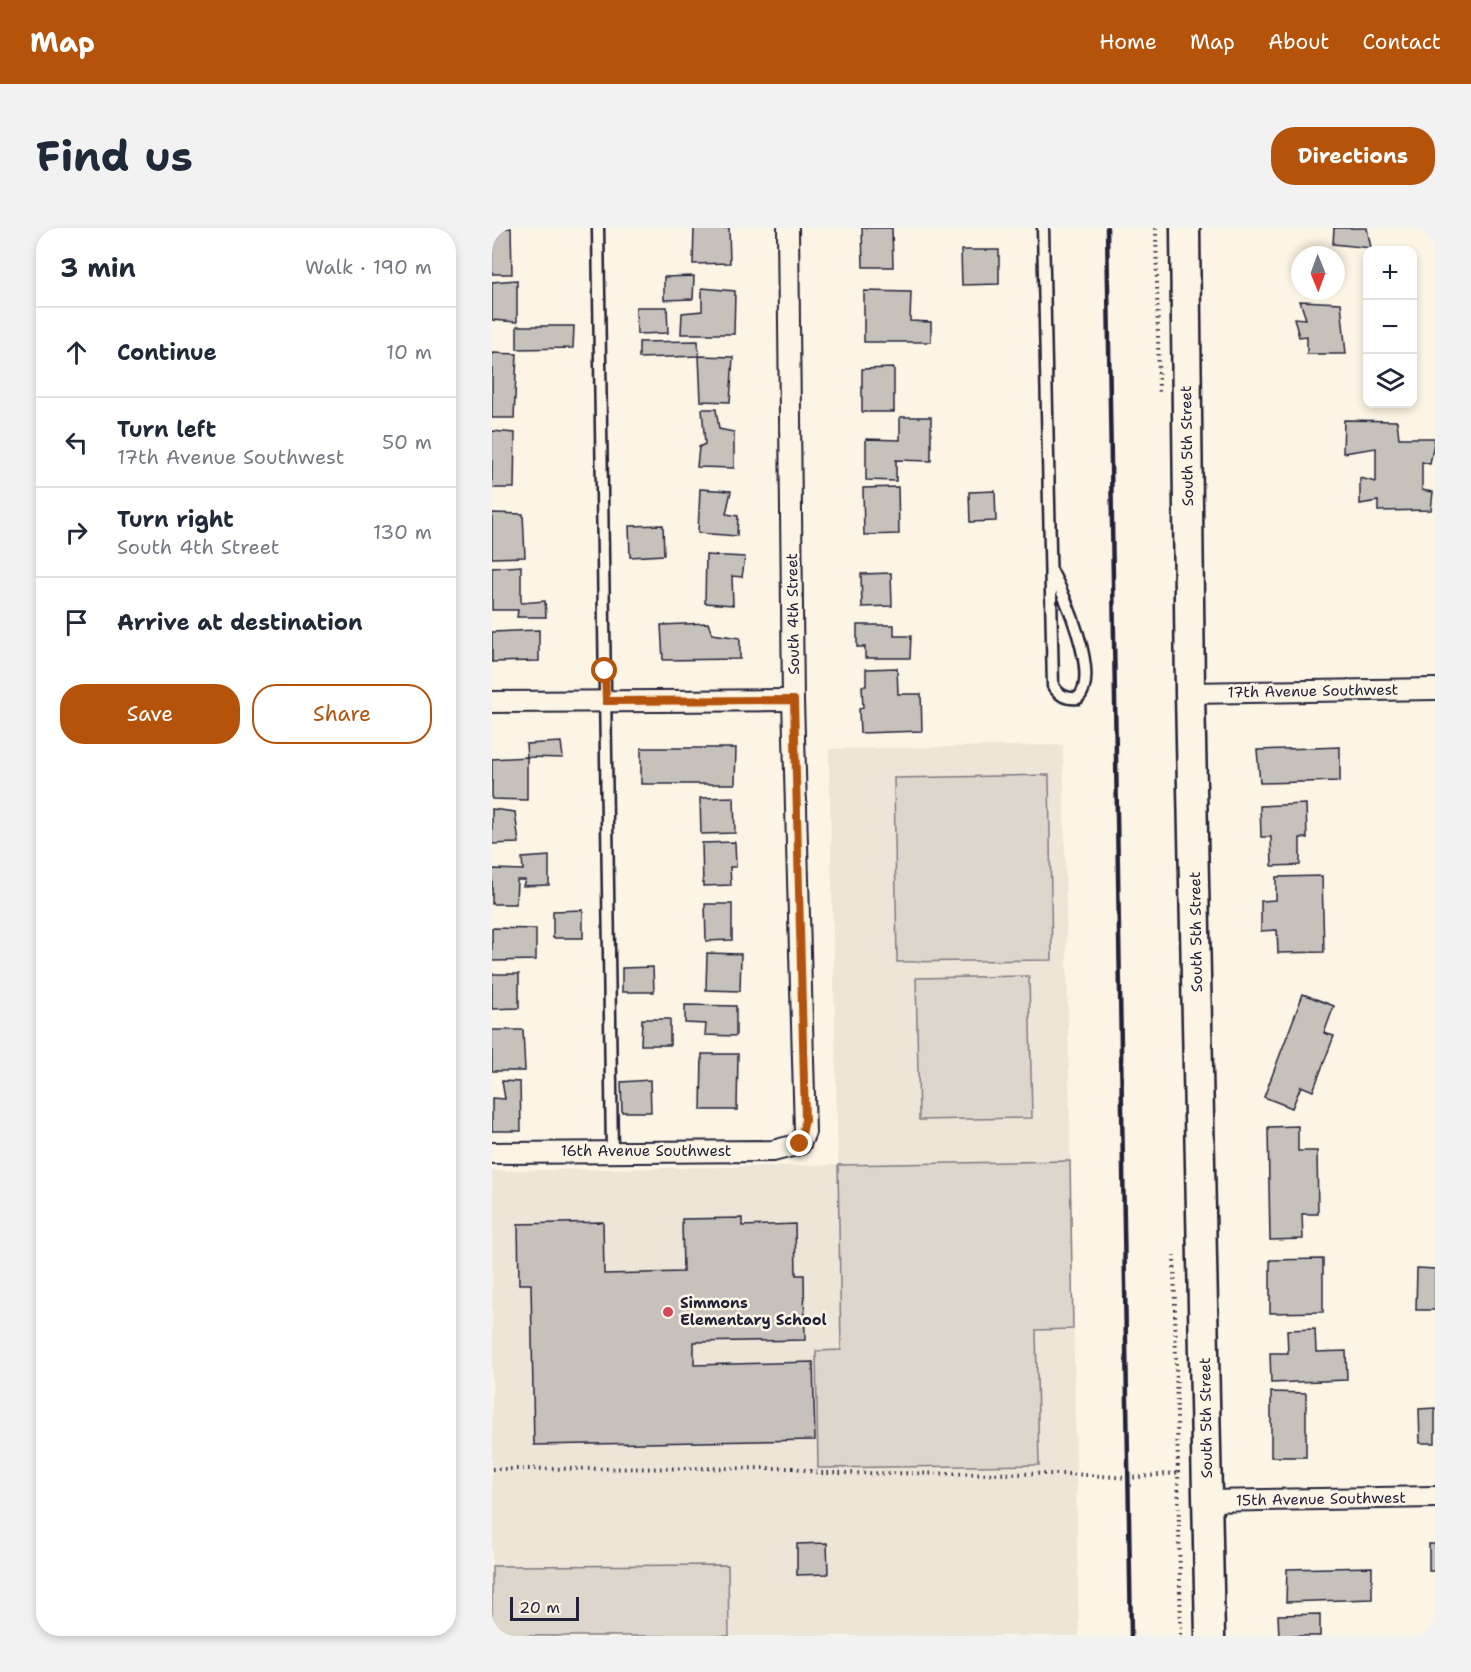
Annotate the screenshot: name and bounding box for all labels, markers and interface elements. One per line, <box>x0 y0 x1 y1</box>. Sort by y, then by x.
text: Map <box>30 23 95 61</box>
text: Home <box>1099 28 1157 56</box>
text: Map <box>1190 28 1235 56</box>
text: About <box>1268 28 1329 56</box>
text: Contact <box>1362 28 1441 56</box>
button: Directions <box>1271 127 1435 185</box>
text: Find us <box>36 128 193 184</box>
north arrow <box>1291 246 1345 300</box>
map controls <box>1363 246 1417 408</box>
button: + <box>1363 246 1417 300</box>
text: 3 min <box>60 250 136 285</box>
text: Walk · 190 m <box>305 254 432 280</box>
button: − <box>1363 300 1417 354</box>
icon: ahead <box>60 336 93 369</box>
text: Continue <box>117 338 217 367</box>
text: 10 m <box>386 339 432 365</box>
button: layers <box>1363 354 1417 408</box>
street label: South 5th Street <box>1176 385 1198 507</box>
text: Turn left <box>117 415 216 444</box>
icon: left <box>60 426 93 459</box>
text: 50 m <box>382 429 432 455</box>
text: 17th Avenue Southwest <box>117 444 344 470</box>
text: Turn right <box>117 505 234 534</box>
icon: right <box>60 516 93 549</box>
text: 130 m <box>373 519 432 545</box>
text: South 4th Street <box>117 534 280 560</box>
street label: South 4th Street <box>782 553 804 675</box>
icon: arrive <box>60 606 93 639</box>
text: Arrive at destination <box>117 608 363 637</box>
route start <box>591 657 617 683</box>
street label: 17th Avenue Southwest <box>1228 680 1398 702</box>
button: Save <box>60 684 240 744</box>
button: Share <box>252 684 432 744</box>
street label: South 5th Street <box>1185 871 1207 993</box>
route end <box>786 1130 812 1156</box>
street label: 16th Avenue Southwest <box>561 1141 731 1161</box>
place label: Simmons Elementary School <box>680 1293 827 1330</box>
marker: Simmons Elementary School <box>661 1305 675 1319</box>
street label: South 5th Street <box>1195 1357 1217 1479</box>
street label: 15th Avenue Southwest <box>1236 1488 1406 1510</box>
scale bar <box>510 1594 579 1622</box>
text: 20 m <box>519 1597 560 1618</box>

